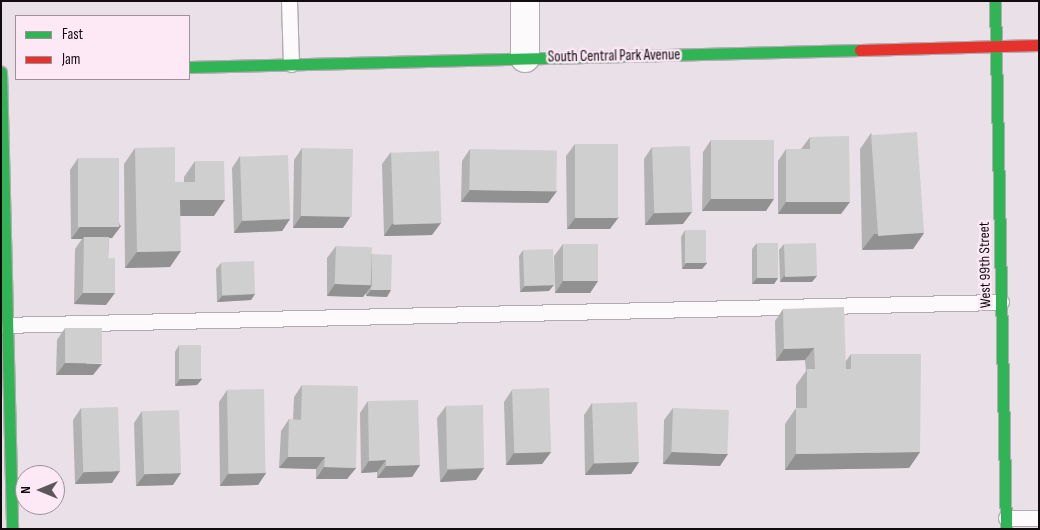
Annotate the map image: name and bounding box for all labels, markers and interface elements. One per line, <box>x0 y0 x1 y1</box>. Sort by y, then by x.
legend <box>15 15 190 80</box>
text: Fast <box>62 25 83 44</box>
street label: South Central Park Avenue <box>548 46 680 66</box>
text: Jam <box>62 50 80 69</box>
street label: West 99th Street <box>975 222 995 308</box>
north arrow <box>15 465 65 515</box>
text: N <box>17 486 34 494</box>

